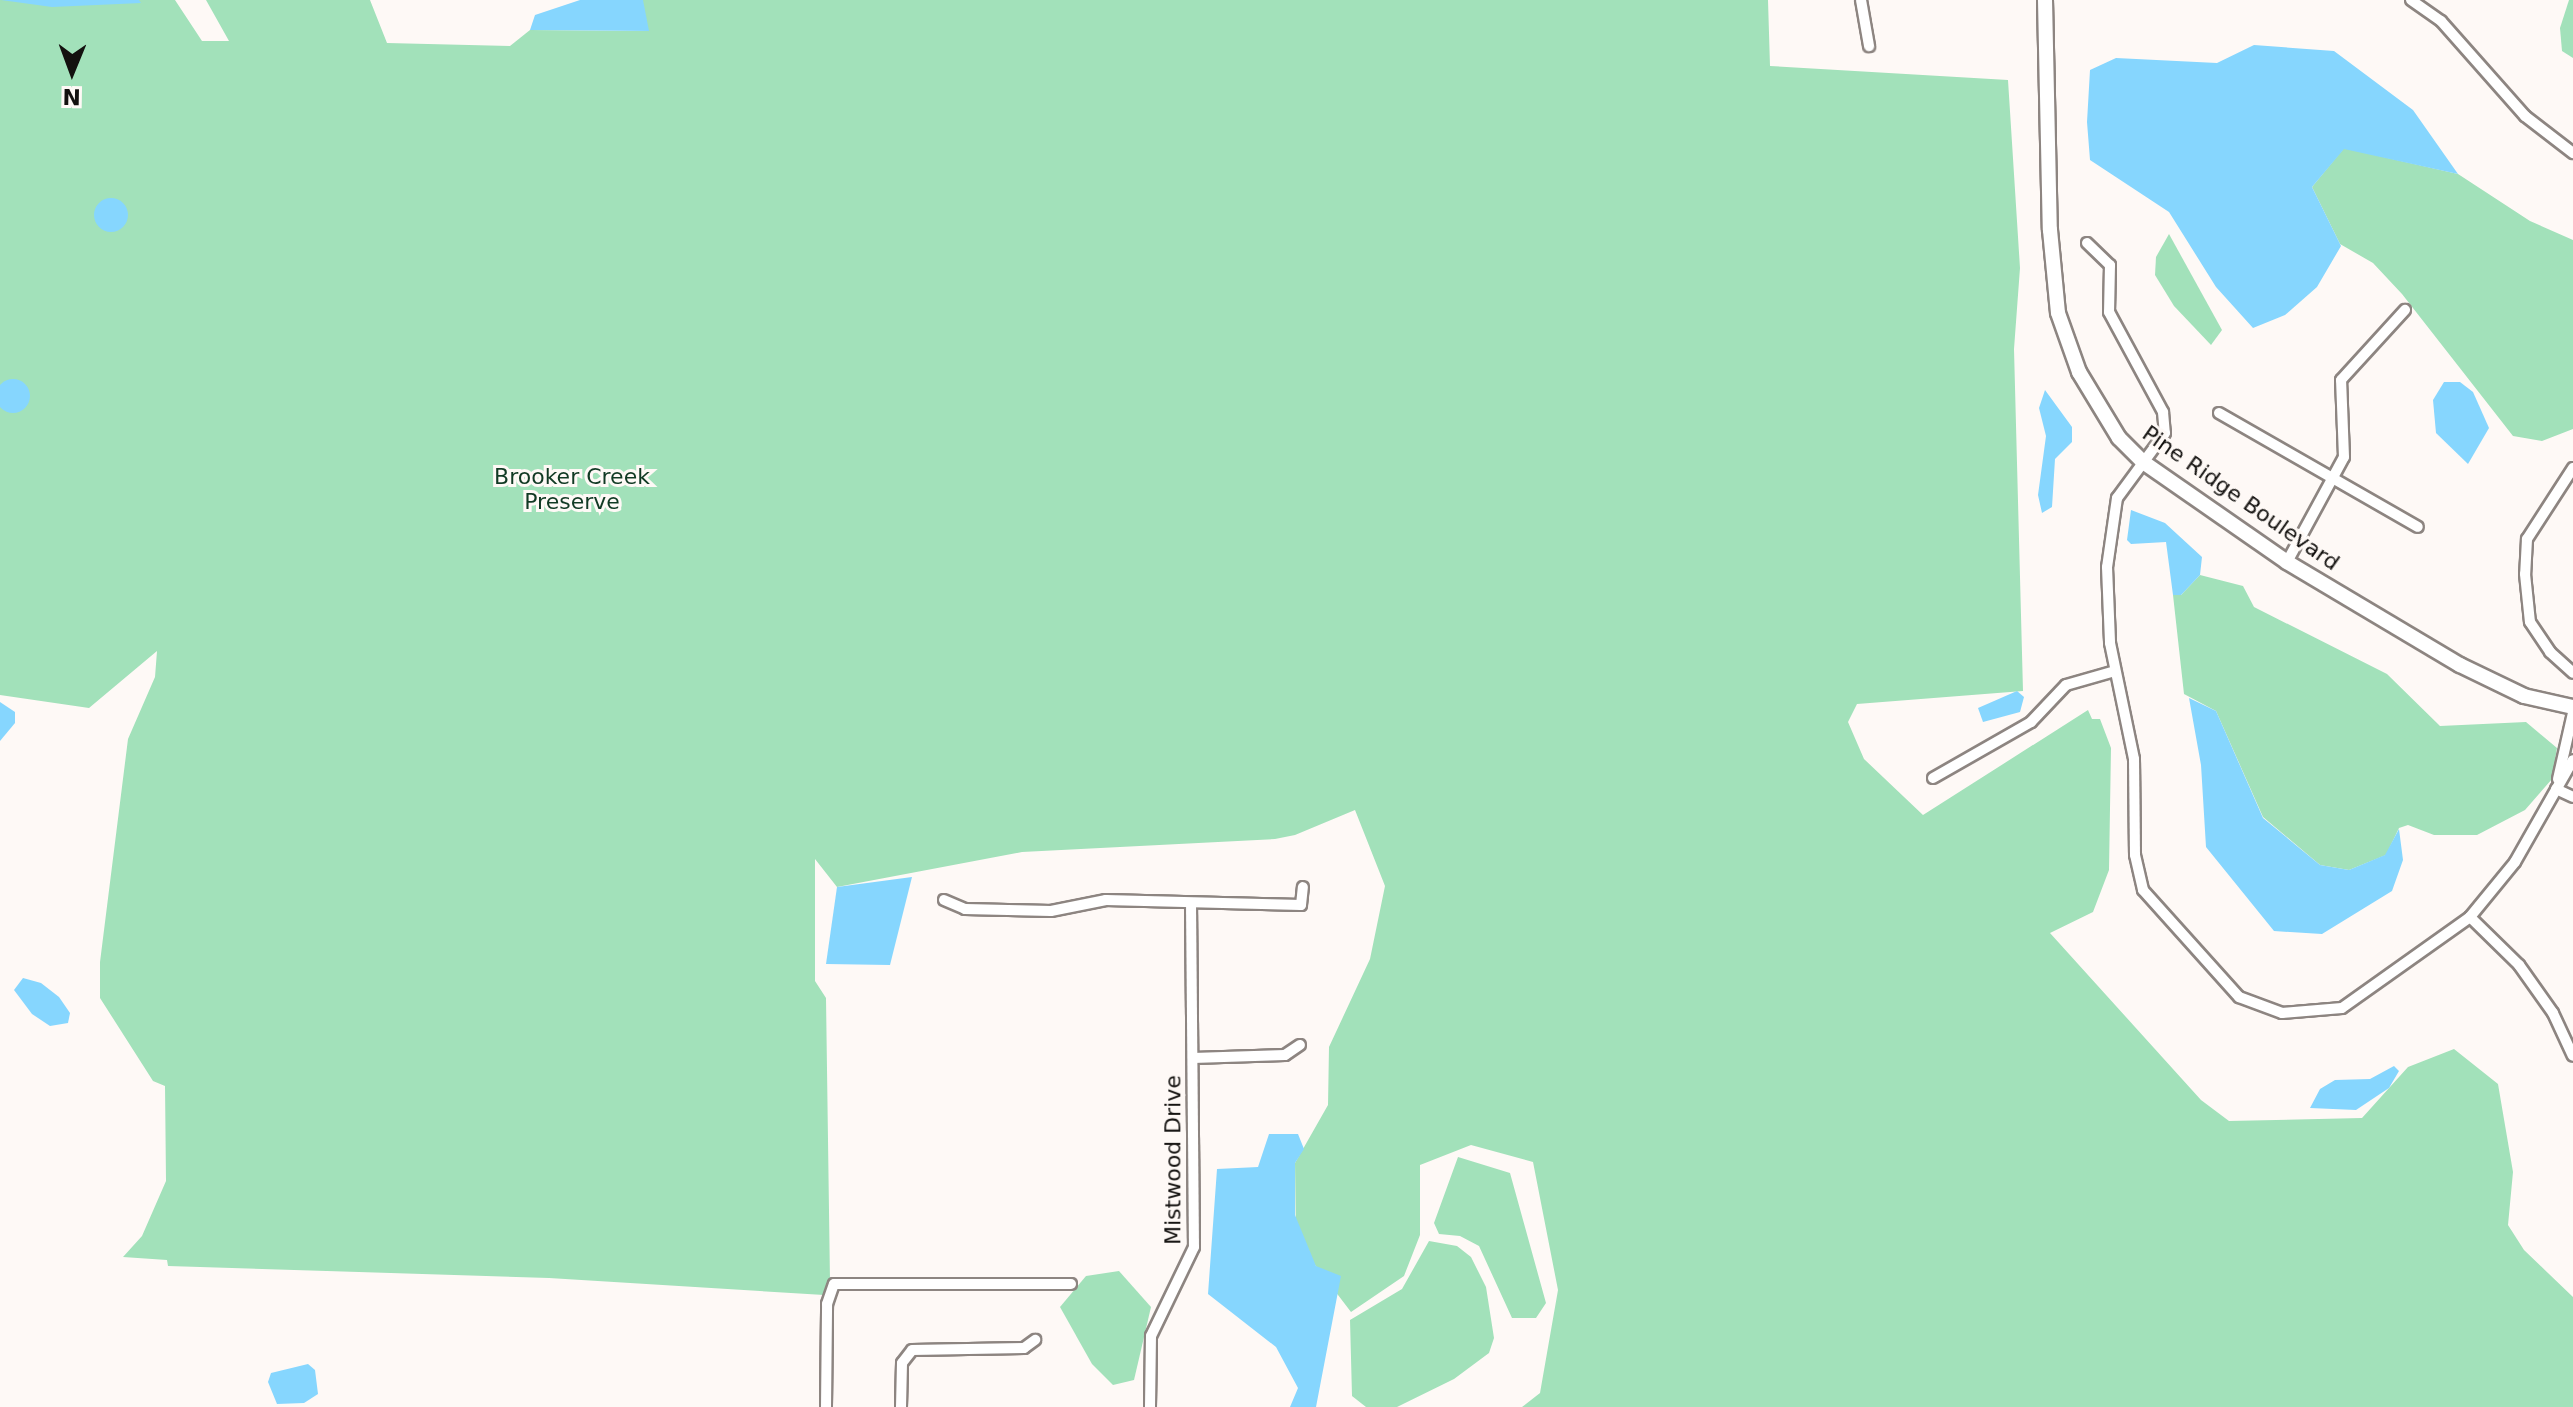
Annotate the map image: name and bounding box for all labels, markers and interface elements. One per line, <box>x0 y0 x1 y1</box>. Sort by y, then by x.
north arrow <box>32 32 112 112</box>
text: N <box>62 84 81 109</box>
street label: Pine Ridge Boulevard <box>2137 420 2345 576</box>
park label: Brooker Creek Preserve <box>494 463 650 514</box>
street label: Mistwood Drive <box>1160 1075 1186 1245</box>

